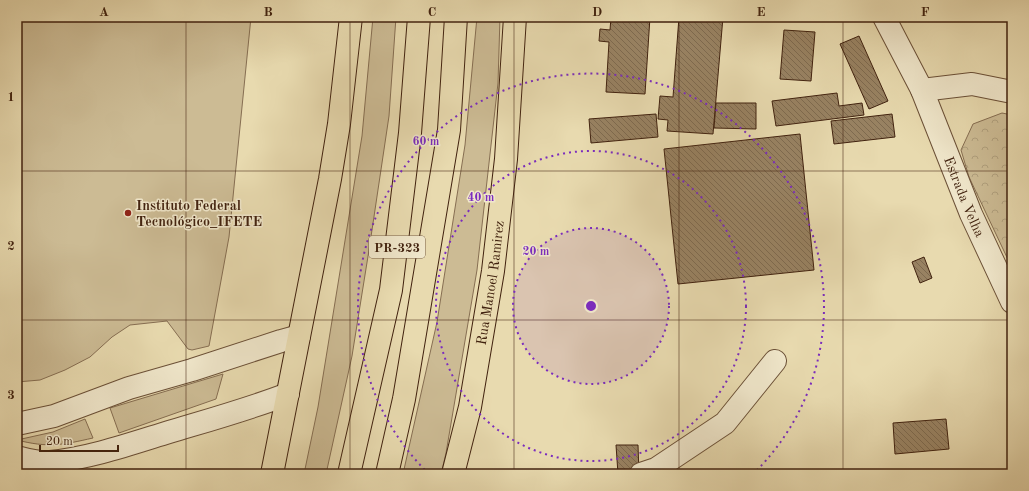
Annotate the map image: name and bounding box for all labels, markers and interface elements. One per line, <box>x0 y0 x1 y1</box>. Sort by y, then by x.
text: A <box>99 6 109 19</box>
text: B <box>263 6 273 19</box>
text: C <box>428 6 436 19</box>
text: D <box>592 6 602 19</box>
text: E <box>757 6 766 19</box>
text: F <box>921 6 930 19</box>
text: 1 <box>7 91 15 104</box>
text: 60 m <box>413 136 440 148</box>
street label: Estrada Velha <box>941 155 987 239</box>
text: 40 m <box>468 192 495 204</box>
place label: Instituto Federal Tecnológico_IFETE <box>136 199 262 229</box>
marker: Instituto Federal Tecnológico_IFETE <box>123 208 133 218</box>
street label: Rua Manoel Ramirez <box>475 220 507 346</box>
road number: PR-323 <box>369 236 425 258</box>
text: 2 <box>7 240 15 253</box>
text: 20 m <box>523 246 550 258</box>
centre of rings <box>584 299 598 313</box>
text: 3 <box>7 389 15 402</box>
scale bar <box>40 427 118 453</box>
text: 20 m <box>46 436 73 448</box>

